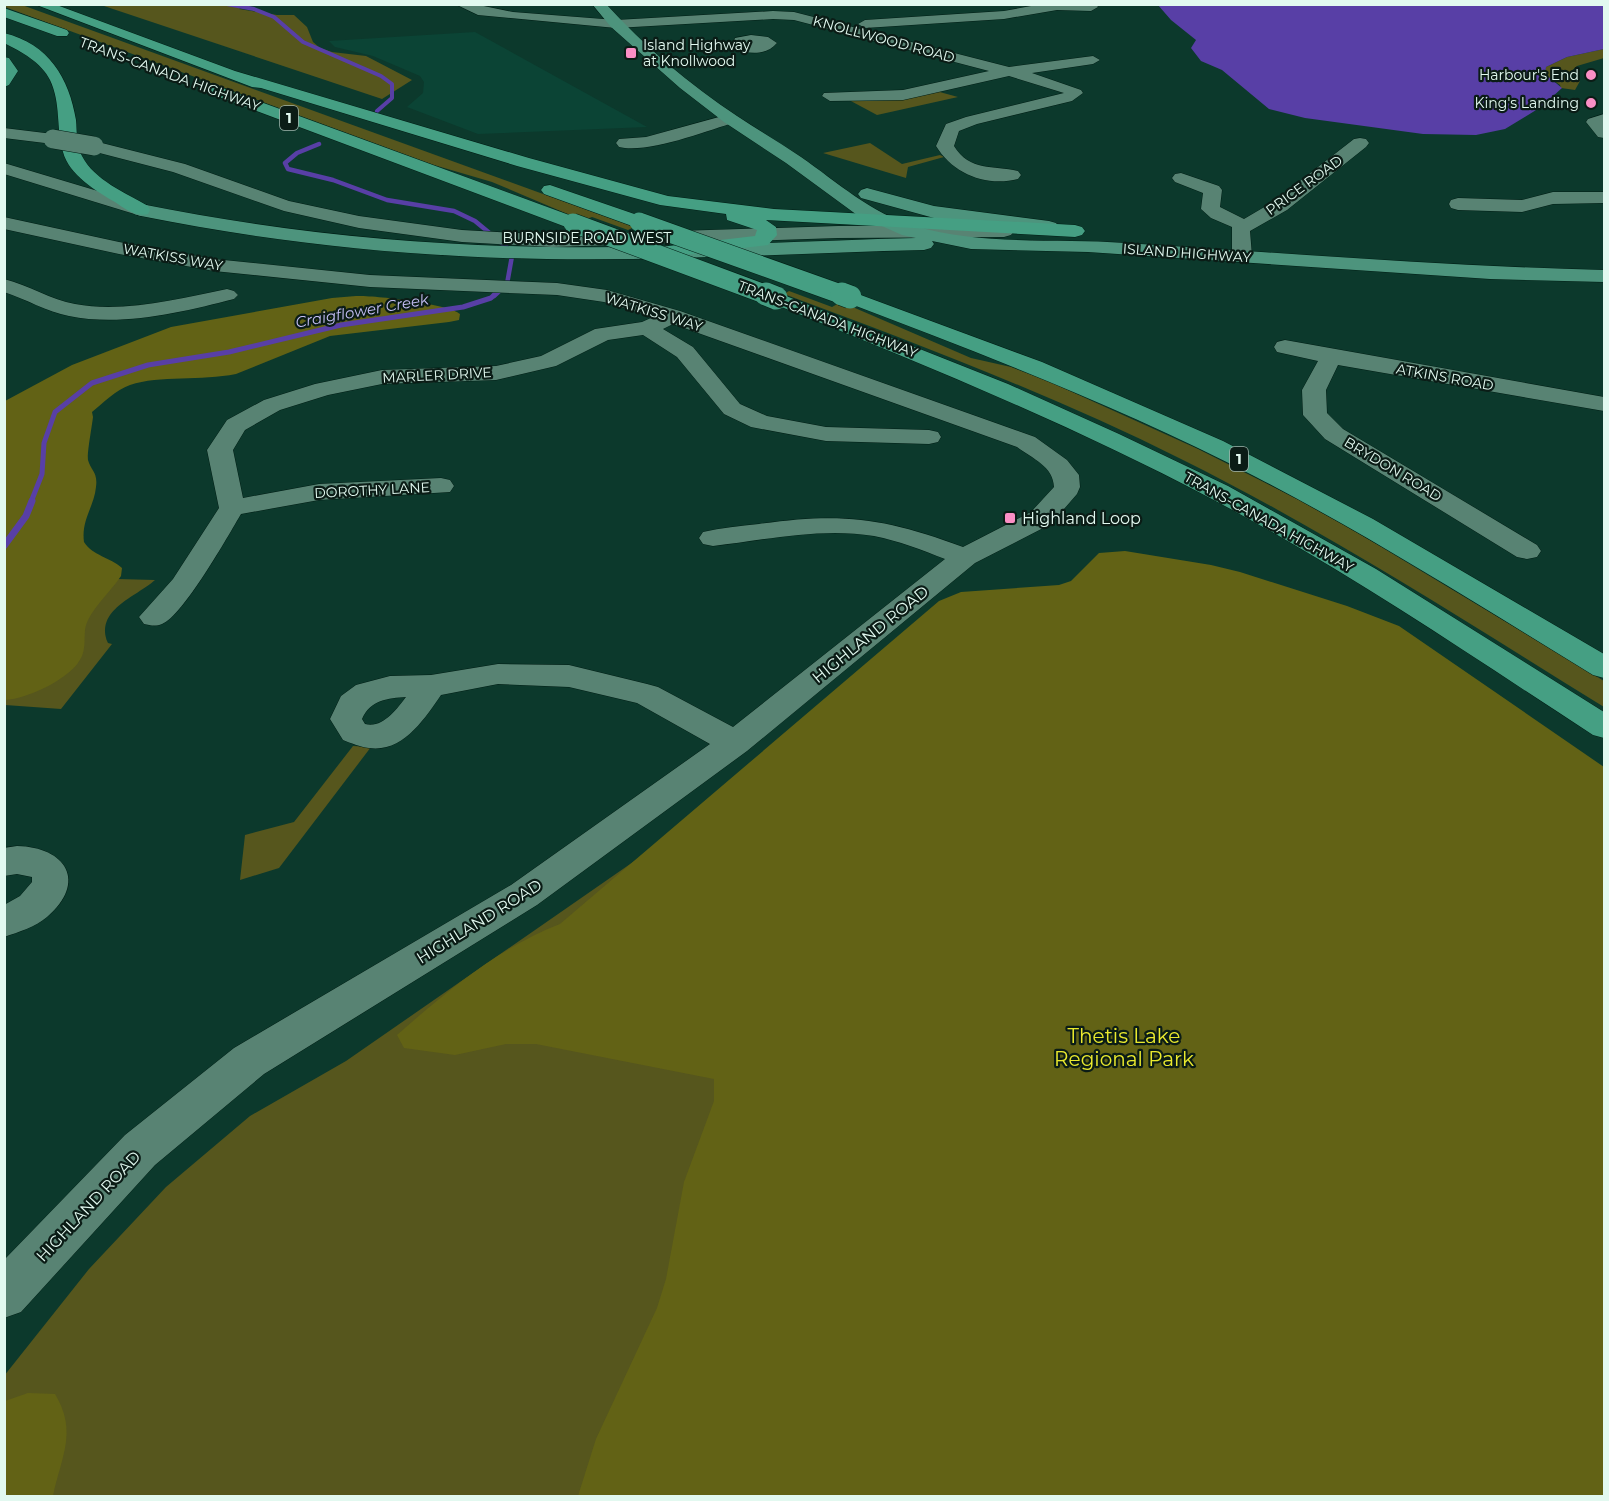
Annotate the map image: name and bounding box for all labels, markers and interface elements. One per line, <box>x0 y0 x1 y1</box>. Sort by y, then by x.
street label: KNOLLWOOD ROAD <box>811 11 957 67</box>
street label: TRANS-CANADA HIGHWAY <box>77 33 263 115</box>
place label: Island Highway at Knollwood <box>643 36 751 70</box>
marker: Island Highway at Knollwood <box>624 46 638 60</box>
place label: Harbour's End <box>1479 66 1579 84</box>
marker: Harbour's End <box>1584 68 1598 82</box>
place label: King's Landing <box>1475 94 1579 112</box>
marker: King's Landing <box>1584 96 1598 110</box>
road number: 1 <box>280 106 298 130</box>
street label: PRICE ROAD <box>1262 151 1346 219</box>
street label: BURNSIDE ROAD WEST <box>503 229 671 247</box>
street label: WATKISS WAY <box>122 239 224 275</box>
street label: ISLAND HIGHWAY <box>1122 240 1252 266</box>
street label: TRANS-CANADA HIGHWAY <box>736 276 921 362</box>
water label: Craigflower Creek <box>294 289 431 332</box>
street label: WATKISS WAY <box>603 289 705 335</box>
street label: ATKINS ROAD <box>1395 360 1495 394</box>
street label: MARLER DRIVE <box>382 363 492 387</box>
street label: BRYDON ROAD <box>1341 433 1445 505</box>
road number: 1 <box>1230 447 1248 471</box>
street label: TRANS-CANADA HIGHWAY <box>1181 468 1357 576</box>
street label: DOROTHY LANE <box>314 478 430 502</box>
place label: Highland Loop <box>1022 509 1141 528</box>
marker: Highland Loop <box>1003 511 1017 525</box>
street label: HIGHLAND ROAD <box>808 582 932 687</box>
street label: HIGHLAND ROAD <box>413 875 545 968</box>
park label: Thetis Lake Regional Park <box>1054 1024 1194 1071</box>
street label: HIGHLAND ROAD <box>32 1147 144 1266</box>

